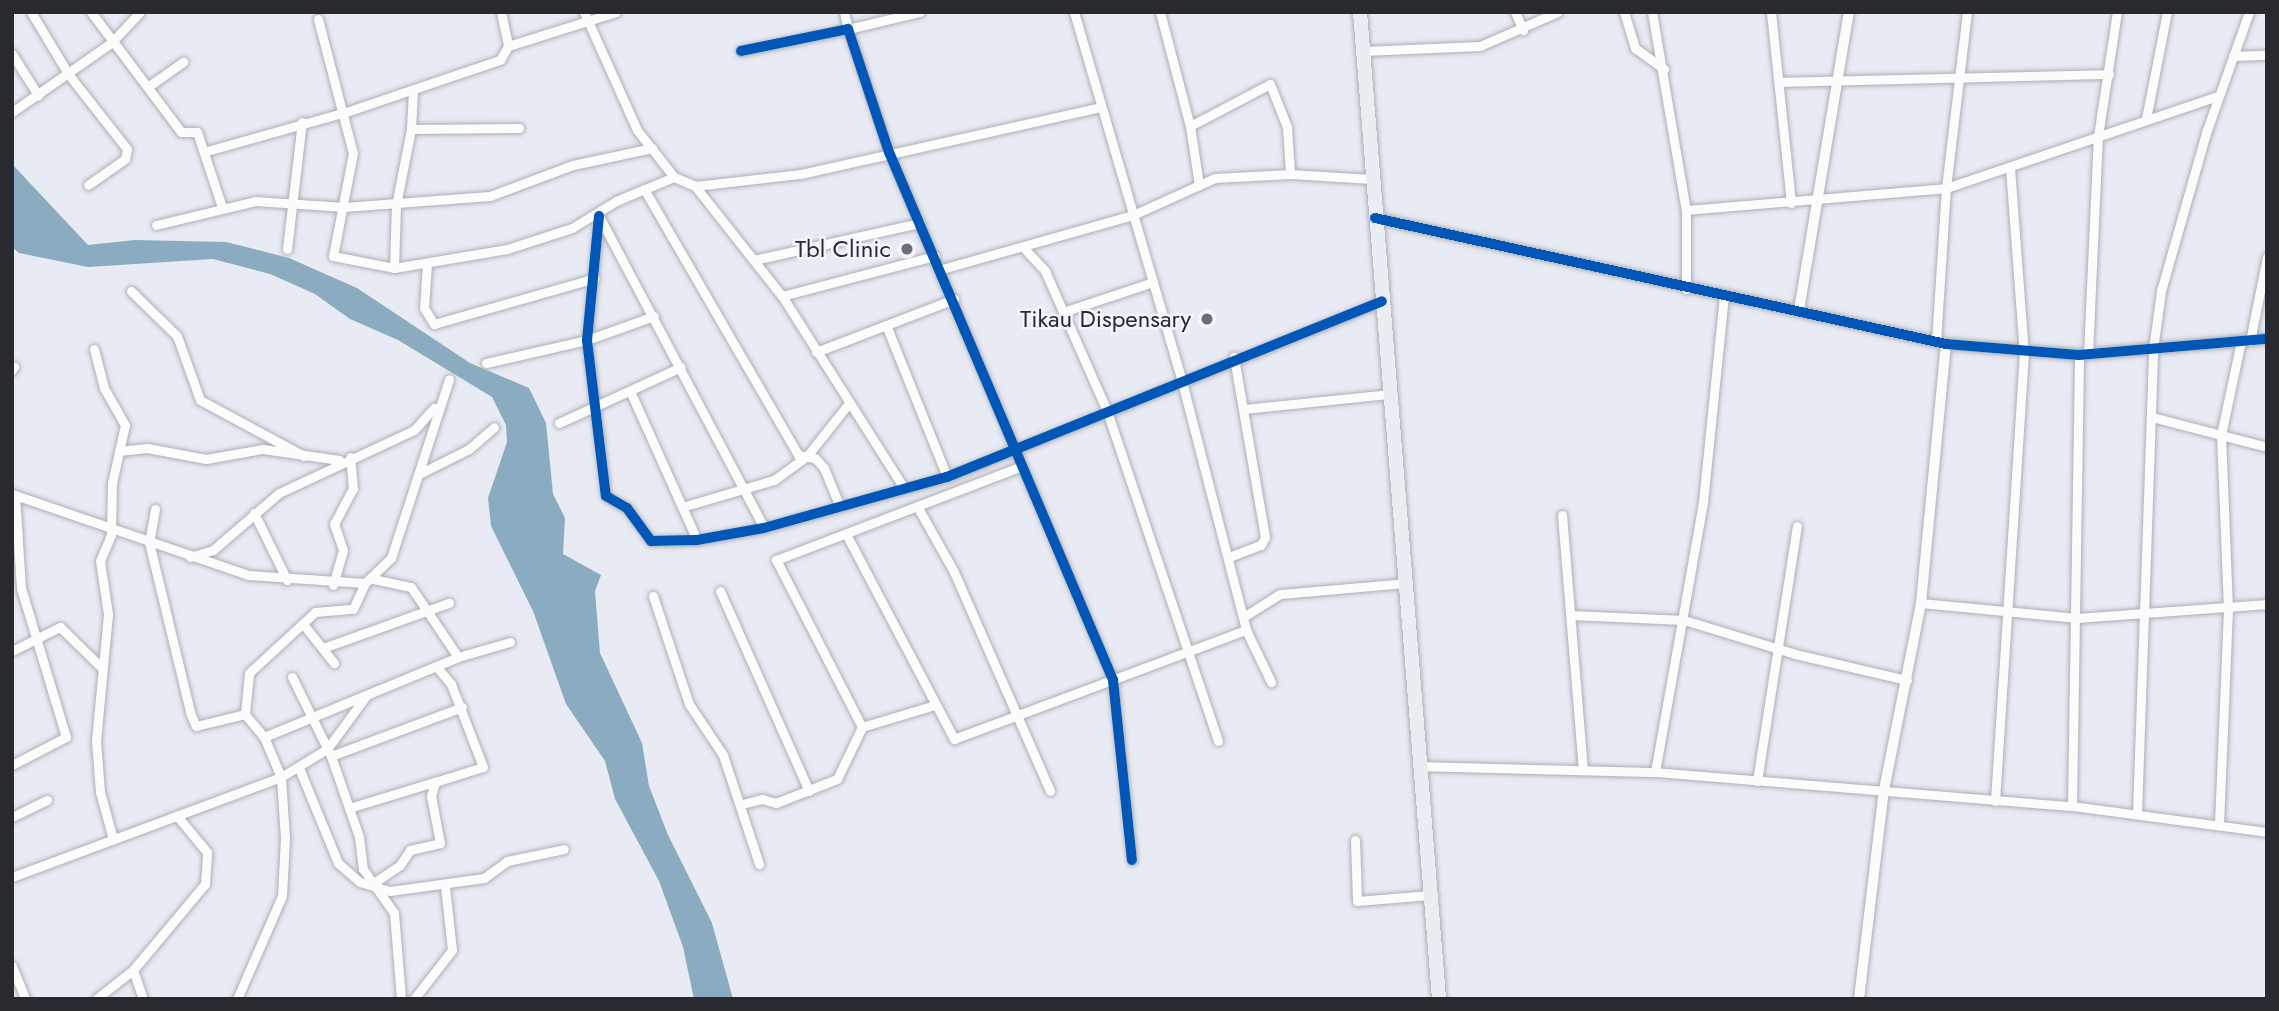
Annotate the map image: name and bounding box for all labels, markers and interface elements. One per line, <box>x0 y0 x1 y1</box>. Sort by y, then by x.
place label: Tbl Clinic <box>795 235 891 263</box>
marker: Tbl Clinic <box>897 239 917 259</box>
place label: Tikau Dispensary <box>1020 305 1191 333</box>
marker: Tikau Dispensary <box>1197 309 1217 329</box>

